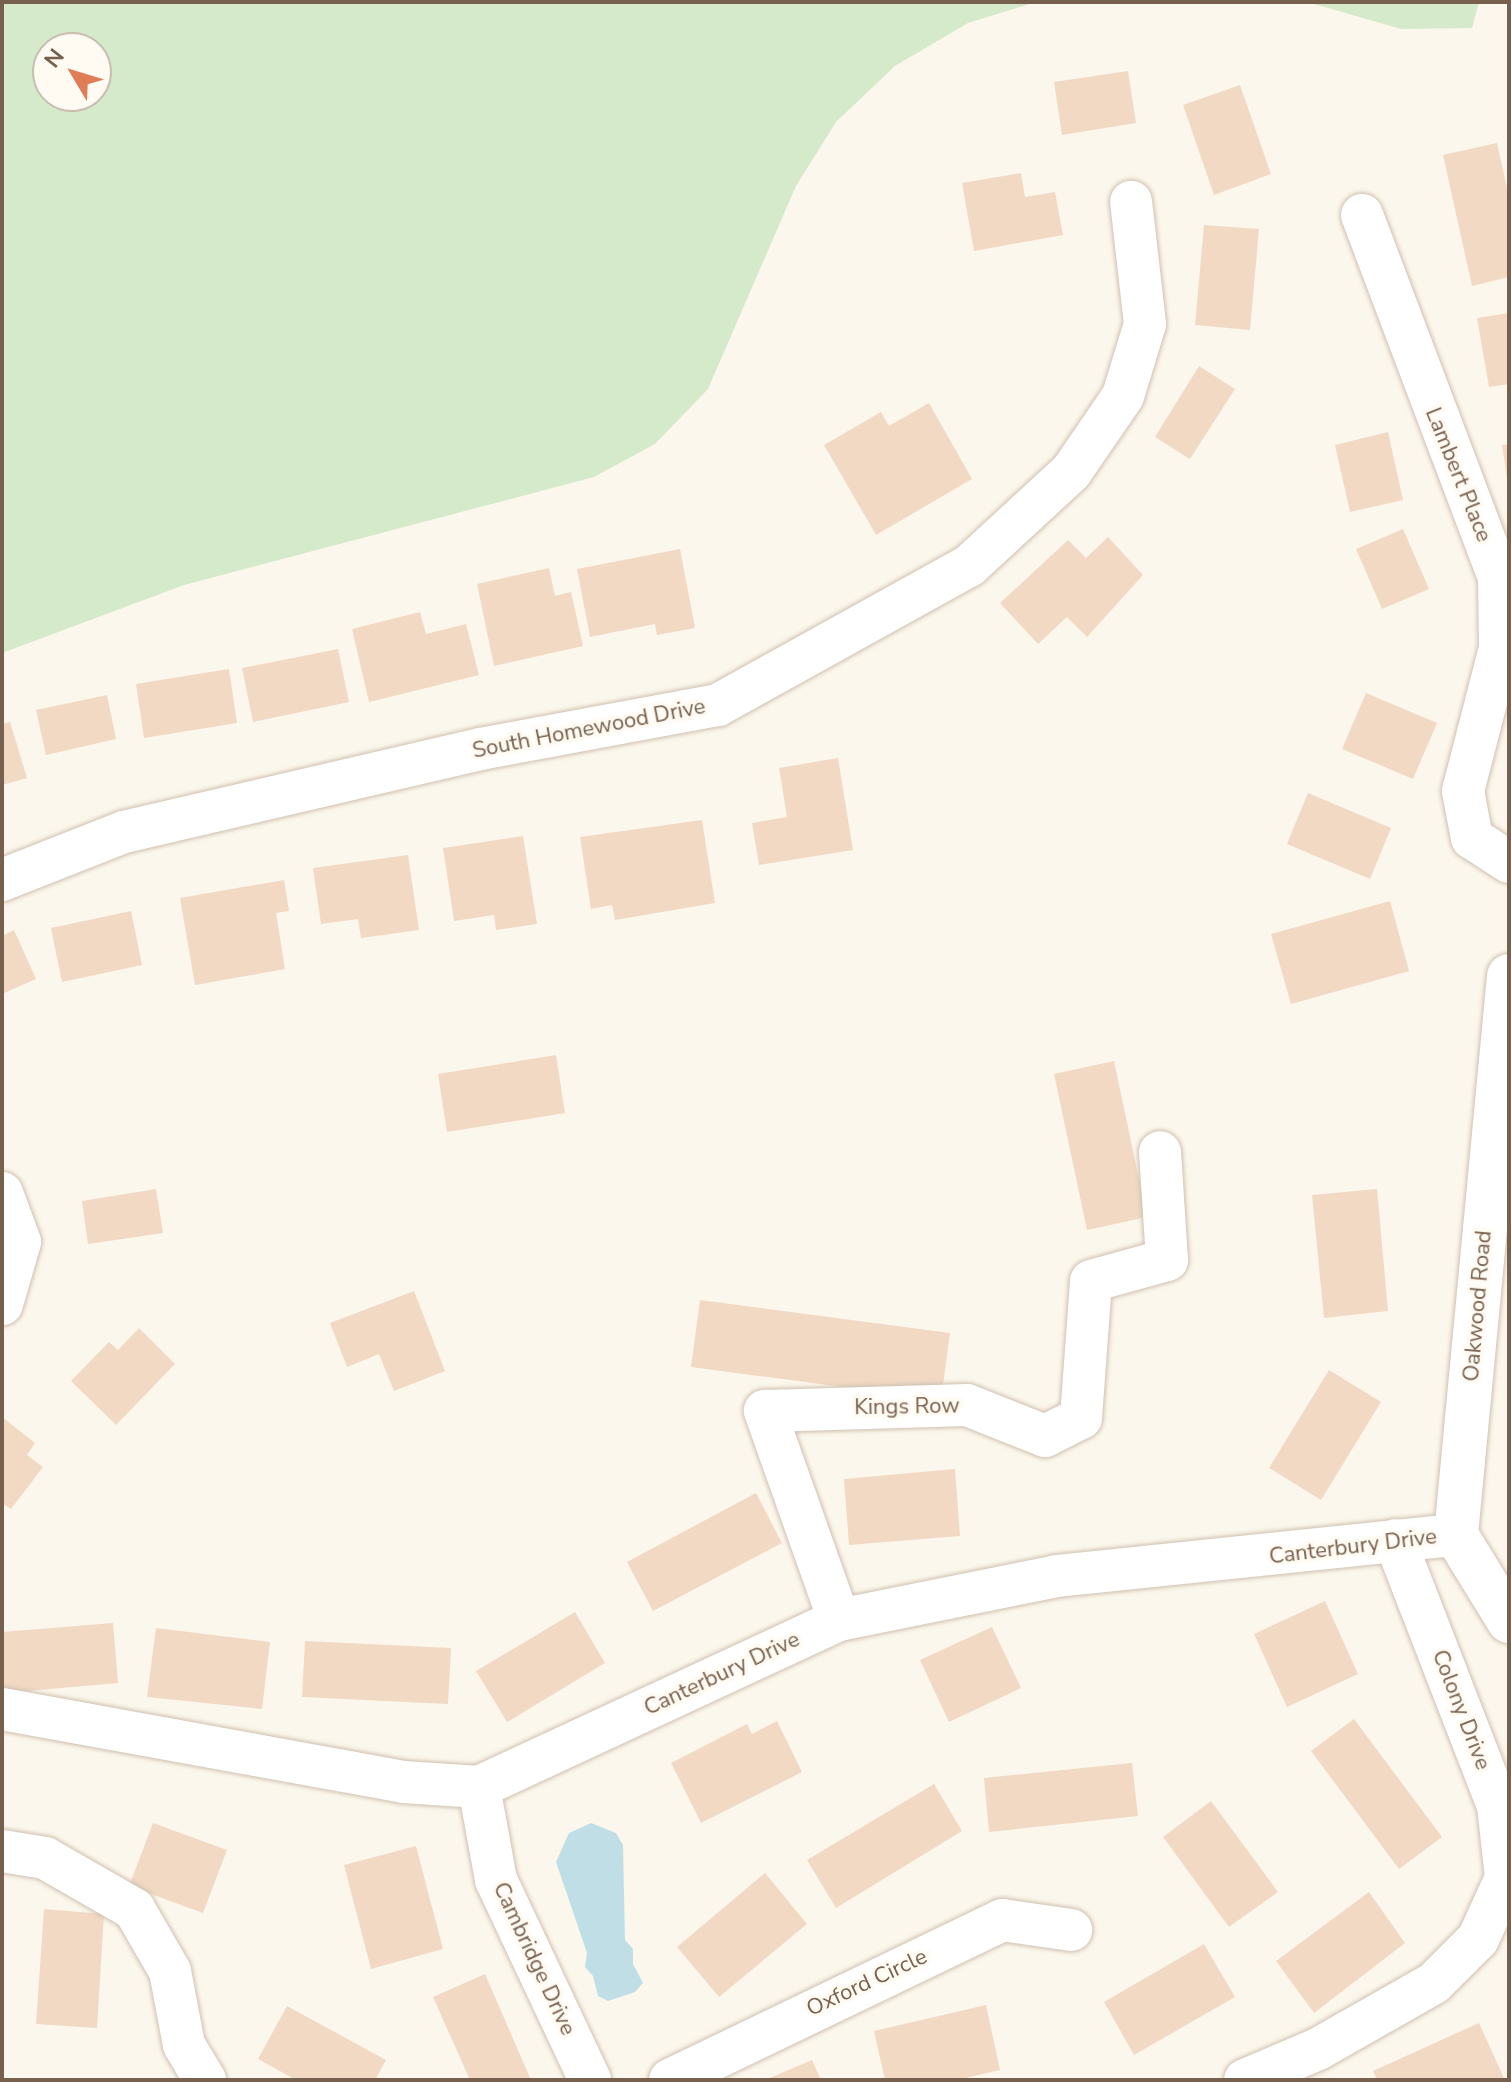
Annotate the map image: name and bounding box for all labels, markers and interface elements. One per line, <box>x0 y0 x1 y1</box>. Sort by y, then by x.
north arrow <box>32 32 112 112</box>
text: N <box>38 43 72 74</box>
street label: Lambert Place <box>1419 404 1497 546</box>
street label: South Homewood Drive <box>470 693 708 765</box>
street label: Oakwood Road <box>1458 1229 1498 1383</box>
street label: Kings Row <box>854 1393 960 1421</box>
street label: Canterbury Drive <box>1268 1524 1438 1570</box>
street label: Canterbury Drive <box>640 1626 804 1722</box>
street label: Colony Drive <box>1426 1646 1496 1774</box>
street label: Cambridge Drive <box>487 1878 581 2040</box>
street label: Oxford Circle <box>803 1944 931 2022</box>

